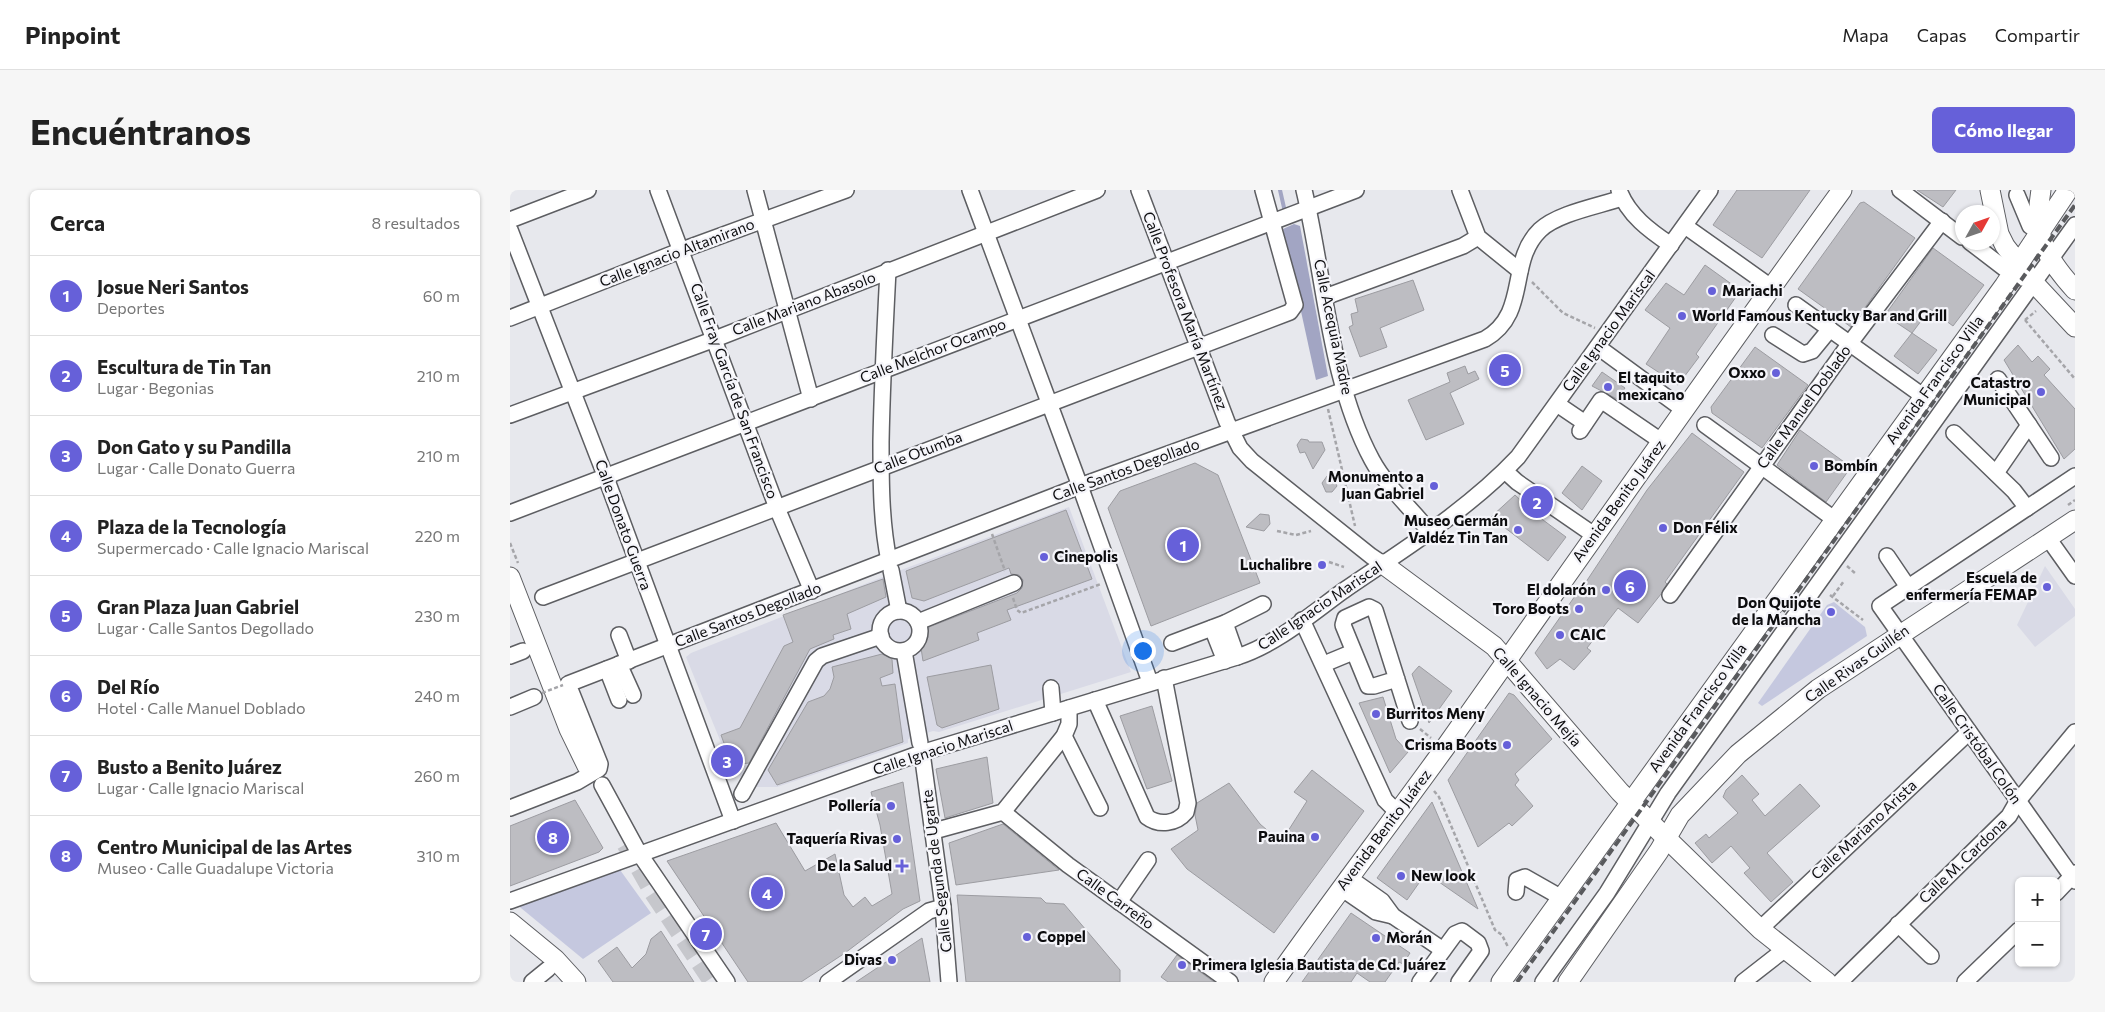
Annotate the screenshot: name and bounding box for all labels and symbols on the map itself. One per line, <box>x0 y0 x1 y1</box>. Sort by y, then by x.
north arrow <box>1955 205 2000 250</box>
street label: Calle Profesora María Martínez <box>1140 209 1232 412</box>
street label: Calle Ignacio Altamirano <box>597 214 757 290</box>
street label: Calle Acequia Madre <box>1311 257 1357 396</box>
street label: Calle Ignacio Mariscal <box>1558 266 1658 395</box>
street label: Calle Mariano Abasolo <box>729 267 878 339</box>
street label: Calle Fray García de San Francisco <box>687 280 782 501</box>
place label: Mariachi <box>1722 281 1783 299</box>
marker: Mariachi <box>1706 285 1718 297</box>
place label: World Famous Kentucky Bar and Grill <box>1692 306 1947 324</box>
marker: World Famous Kentucky Bar and Grill <box>1676 310 1688 322</box>
street label: Avenida Francisco Villa <box>1881 312 1987 447</box>
street label: Calle Melchor Ocampo <box>857 314 1008 386</box>
street label: Calle Manuel Doblado <box>1752 341 1854 472</box>
pin: 5 <box>1489 351 1521 389</box>
place label: Oxxo <box>1728 363 1766 381</box>
marker: Oxxo <box>1770 367 1782 379</box>
place label: El taquito mexicano <box>1618 368 1685 403</box>
place label: Catastro Municipal <box>1963 373 2031 408</box>
marker: El taquito mexicano <box>1602 381 1614 393</box>
marker: Catastro Municipal <box>2035 386 2047 398</box>
street label: Calle Otumba <box>871 427 964 477</box>
street label: Calle Santos Degollado <box>1050 434 1202 504</box>
street label: Avenida Benito Juárez <box>1568 436 1669 565</box>
place label: Bombín <box>1824 456 1878 474</box>
street label: Calle Donato Guerra <box>592 457 656 592</box>
marker: Bombín <box>1808 460 1820 472</box>
place label: Monumento a Juan Gabriel <box>1328 467 1424 502</box>
marker: Monumento a Juan Gabriel <box>1428 480 1440 492</box>
pin: 2 <box>1521 483 1553 521</box>
place label: Museo Germán Valdéz Tin Tan <box>1404 511 1508 546</box>
place label: Don Félix <box>1673 518 1738 536</box>
marker: Don Félix <box>1657 522 1669 534</box>
marker: Museo Germán Valdéz Tin Tan <box>1512 524 1524 536</box>
pin: 1 <box>1167 526 1199 564</box>
place label: Cinepolis <box>1054 547 1118 565</box>
marker: Cinepolis <box>1038 551 1050 563</box>
place label: Luchalibre <box>1240 555 1312 573</box>
street label: Calle Ignacio Mariscal <box>1254 557 1385 654</box>
marker: Luchalibre <box>1316 559 1328 571</box>
pin: 6 <box>1614 567 1646 605</box>
place label: Escuela de enfermería FEMAP <box>1906 568 2037 603</box>
street label: Calle Santos Degollado <box>672 578 823 650</box>
place label: El dolarón <box>1527 580 1596 598</box>
marker: Escuela de enfermería FEMAP <box>2041 581 2053 593</box>
marker: El dolarón <box>1600 584 1612 596</box>
place label: Don Quijote de la Mancha <box>1732 593 1821 628</box>
place label: Toro Boots <box>1493 599 1569 617</box>
marker: Toro Boots <box>1573 603 1585 615</box>
marker: Don Quijote de la Mancha <box>1825 606 1837 618</box>
street label: Calle Rivas Guillén <box>1801 621 1912 706</box>
place label: CAIC <box>1570 625 1606 643</box>
marker: CAIC <box>1554 629 1566 641</box>
your location <box>1130 638 1156 664</box>
street label: Avenida Francisco Villa <box>1644 640 1750 775</box>
street label: Calle Ignacio Mejía <box>1490 643 1586 750</box>
street label: Calle Cristóbal Colón <box>1930 680 2026 807</box>
place label: Burritos Meny <box>1386 704 1486 722</box>
marker: Burritos Meny <box>1370 708 1382 720</box>
street label: Calle Ignacio Mariscal <box>870 716 1015 778</box>
place label: Crisma Boots <box>1404 735 1497 753</box>
marker: Crisma Boots <box>1501 739 1513 751</box>
pin: 3 <box>711 742 743 780</box>
street label: Avenida Benito Juárez <box>1332 765 1434 893</box>
street label: Calle Mariano Arista <box>1807 776 1920 883</box>
street label: Calle Segunda de Ugarte <box>917 789 955 954</box>
place label: Pollería <box>828 796 881 814</box>
marker: Pollería <box>885 800 897 812</box>
street label: Calle M. Cardona <box>1915 814 2010 907</box>
pin: 8 <box>537 818 569 856</box>
place label: Pauina <box>1258 827 1305 845</box>
place label: Taquería Rivas <box>787 829 887 847</box>
marker: Pauina <box>1309 831 1321 843</box>
marker: Taquería Rivas <box>891 833 903 845</box>
place label: De la Salud <box>817 856 892 874</box>
marker: De la Salud <box>896 860 908 872</box>
street label: Calle Carreño <box>1073 864 1158 932</box>
place label: New look <box>1411 866 1476 884</box>
marker: New look <box>1395 870 1407 882</box>
pin: 4 <box>751 874 783 912</box>
pin: 7 <box>690 915 722 953</box>
place label: Coppel <box>1037 927 1086 945</box>
place label: Morán <box>1386 928 1432 946</box>
marker: Coppel <box>1021 931 1033 943</box>
marker: Morán <box>1370 932 1382 944</box>
place label: Divas <box>844 950 882 968</box>
marker: Divas <box>886 954 898 966</box>
place label: Primera Iglesia Bautista de Cd. Juárez <box>1192 955 1446 973</box>
marker: Primera Iglesia Bautista de Cd. Juárez <box>1176 959 1188 971</box>

